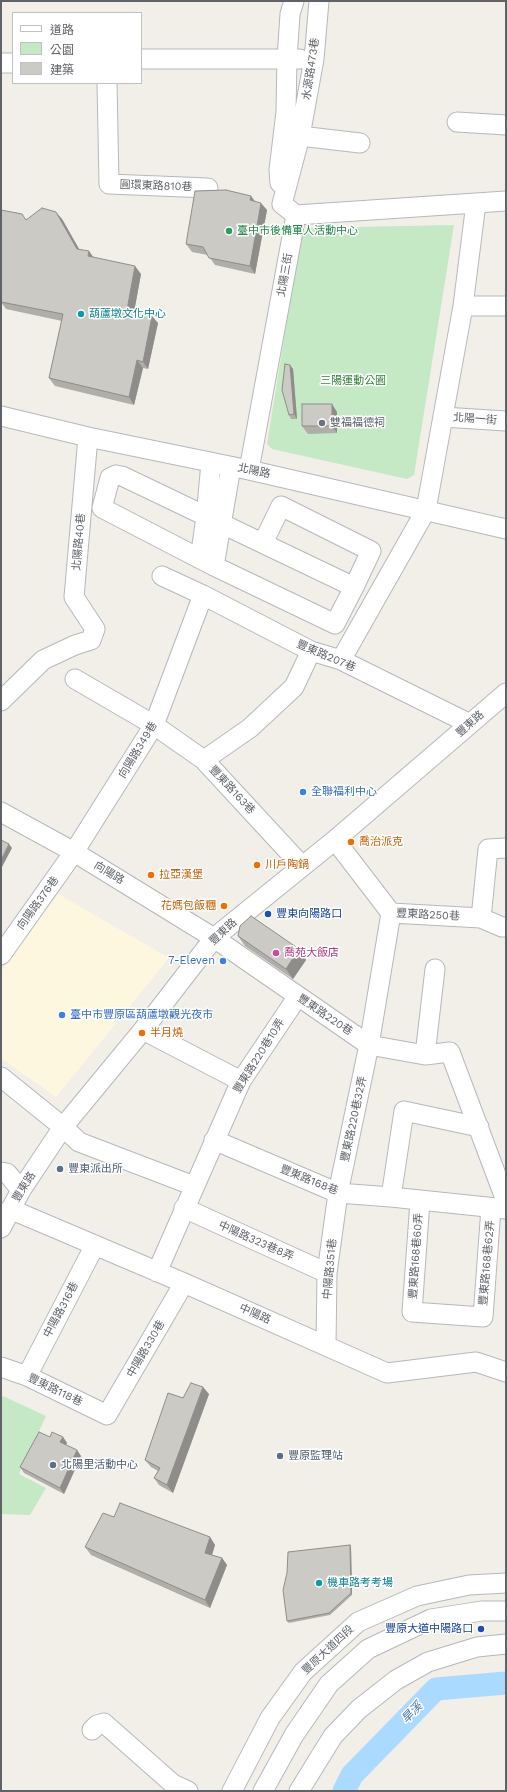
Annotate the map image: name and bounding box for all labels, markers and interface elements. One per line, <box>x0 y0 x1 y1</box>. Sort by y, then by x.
legend <box>12 12 142 84</box>
text: 道路 <box>50 23 74 37</box>
street label: 水源路473巷 <box>300 37 322 101</box>
text: 公園 <box>50 43 74 57</box>
text: 建築 <box>50 63 74 77</box>
street label: 圓環東路810巷 <box>119 178 193 194</box>
place label: 臺中市後備軍人活動中心 <box>237 224 358 238</box>
marker: 臺中市後備軍人活動中心 <box>224 226 234 236</box>
street label: 北陽三街 <box>275 252 295 298</box>
place label: 葫蘆墩文化中心 <box>89 307 166 321</box>
marker: 葫蘆墩文化中心 <box>76 309 86 319</box>
park label: 三陽運動公園 <box>320 374 386 388</box>
street label: 北陽一街 <box>453 411 497 427</box>
place label: 雙福福德祠 <box>330 416 385 430</box>
marker: 雙福福德祠 <box>317 418 327 428</box>
street label: 北陽路 <box>236 461 272 481</box>
street label: 北陽路40巷 <box>70 513 88 571</box>
street label: 豐東路207巷 <box>294 638 358 674</box>
street label: 豐東路 <box>453 708 487 740</box>
street label: 向陽路349巷 <box>116 719 160 781</box>
street label: 豐東路163巷 <box>206 763 258 817</box>
place label: 全聯福利中心 <box>311 785 377 799</box>
marker: 全聯福利中心 <box>298 787 308 797</box>
place label: 喬治派克 <box>359 835 403 849</box>
marker: 喬治派克 <box>346 837 356 847</box>
place label: 川戶陶鍋 <box>265 858 309 872</box>
street label: 向陽路 <box>91 859 127 887</box>
marker: 川戶陶鍋 <box>252 860 262 870</box>
place label: 拉亞漢堡 <box>159 868 203 882</box>
marker: 拉亞漢堡 <box>146 870 156 880</box>
street label: 向陽路376巷 <box>14 874 62 932</box>
place label: 花媽包飯糰 <box>161 899 216 913</box>
marker: 花媽包飯糰 <box>219 901 229 911</box>
place label: 豐東向陽路口 <box>276 907 342 921</box>
street label: 豐東路250巷 <box>396 907 460 923</box>
marker: 豐東向陽路口 <box>263 909 273 919</box>
street label: 豐東路 <box>206 916 240 948</box>
place label: 喬苑大飯店 <box>284 946 339 960</box>
marker: 喬苑大飯店 <box>271 948 281 958</box>
place label: 7-Eleven <box>168 954 215 968</box>
marker: 7-Eleven <box>218 956 228 966</box>
street label: 豐東路220巷 <box>295 992 355 1038</box>
place label: 臺中市豐原區葫蘆墩觀光夜市 <box>70 1008 213 1022</box>
marker: 臺中市豐原區葫蘆墩觀光夜市 <box>57 1010 67 1020</box>
street label: 豐東路220巷10弄 <box>231 1016 287 1096</box>
place label: 半月燒 <box>150 1026 183 1040</box>
marker: 半月燒 <box>137 1028 147 1038</box>
street label: 豐東路220巷32弄 <box>338 1075 370 1163</box>
place label: 豐東派出所 <box>68 1162 123 1176</box>
street label: 豐東路168巷 <box>278 1162 340 1198</box>
marker: 豐東派出所 <box>55 1164 65 1174</box>
street label: 豐東路 <box>10 1170 38 1204</box>
street label: 豐東路168巷60弄 <box>406 1213 426 1299</box>
street label: 中陽路323巷8弄 <box>216 1218 296 1264</box>
street label: 豐東路168巷62弄 <box>477 1220 497 1306</box>
street label: 中陽路351巷 <box>321 1238 339 1300</box>
street label: 中陽路316巷 <box>41 1280 81 1340</box>
street label: 中陽路 <box>237 1301 273 1327</box>
street label: 中陽路330巷 <box>124 1318 168 1380</box>
street label: 豐東路118巷 <box>25 1371 85 1409</box>
place label: 豐原監理站 <box>288 1449 343 1463</box>
marker: 豐原監理站 <box>275 1451 285 1461</box>
place label: 北陽里活動中心 <box>61 1458 138 1472</box>
marker: 北陽里活動中心 <box>48 1460 58 1470</box>
place label: 機車路考考場 <box>327 1576 393 1590</box>
marker: 機車路考考場 <box>314 1578 324 1588</box>
place label: 豐原大道中陽路口 <box>385 1622 473 1636</box>
street label: 豐原大道四段 <box>299 1623 357 1677</box>
marker: 豐原大道中陽路口 <box>476 1624 486 1634</box>
water label: 旱溪 <box>398 1699 426 1727</box>

